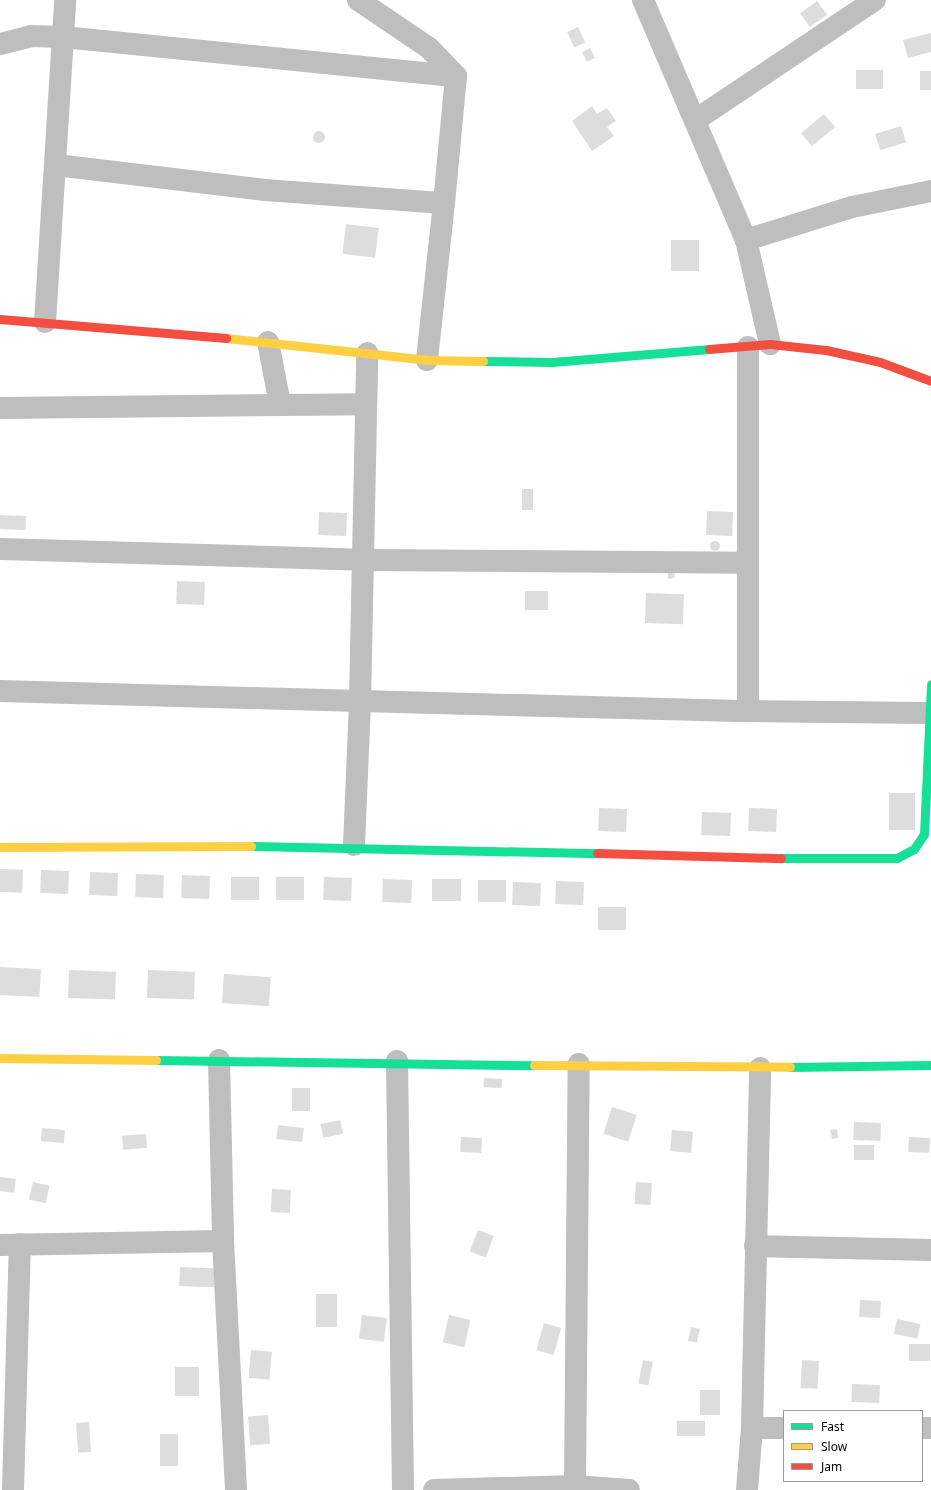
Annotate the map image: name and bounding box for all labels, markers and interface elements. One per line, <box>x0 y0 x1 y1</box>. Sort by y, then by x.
legend <box>783 1410 923 1482</box>
text: Fast <box>821 1418 844 1435</box>
text: Slow <box>821 1438 847 1455</box>
text: Jam <box>821 1458 842 1475</box>

